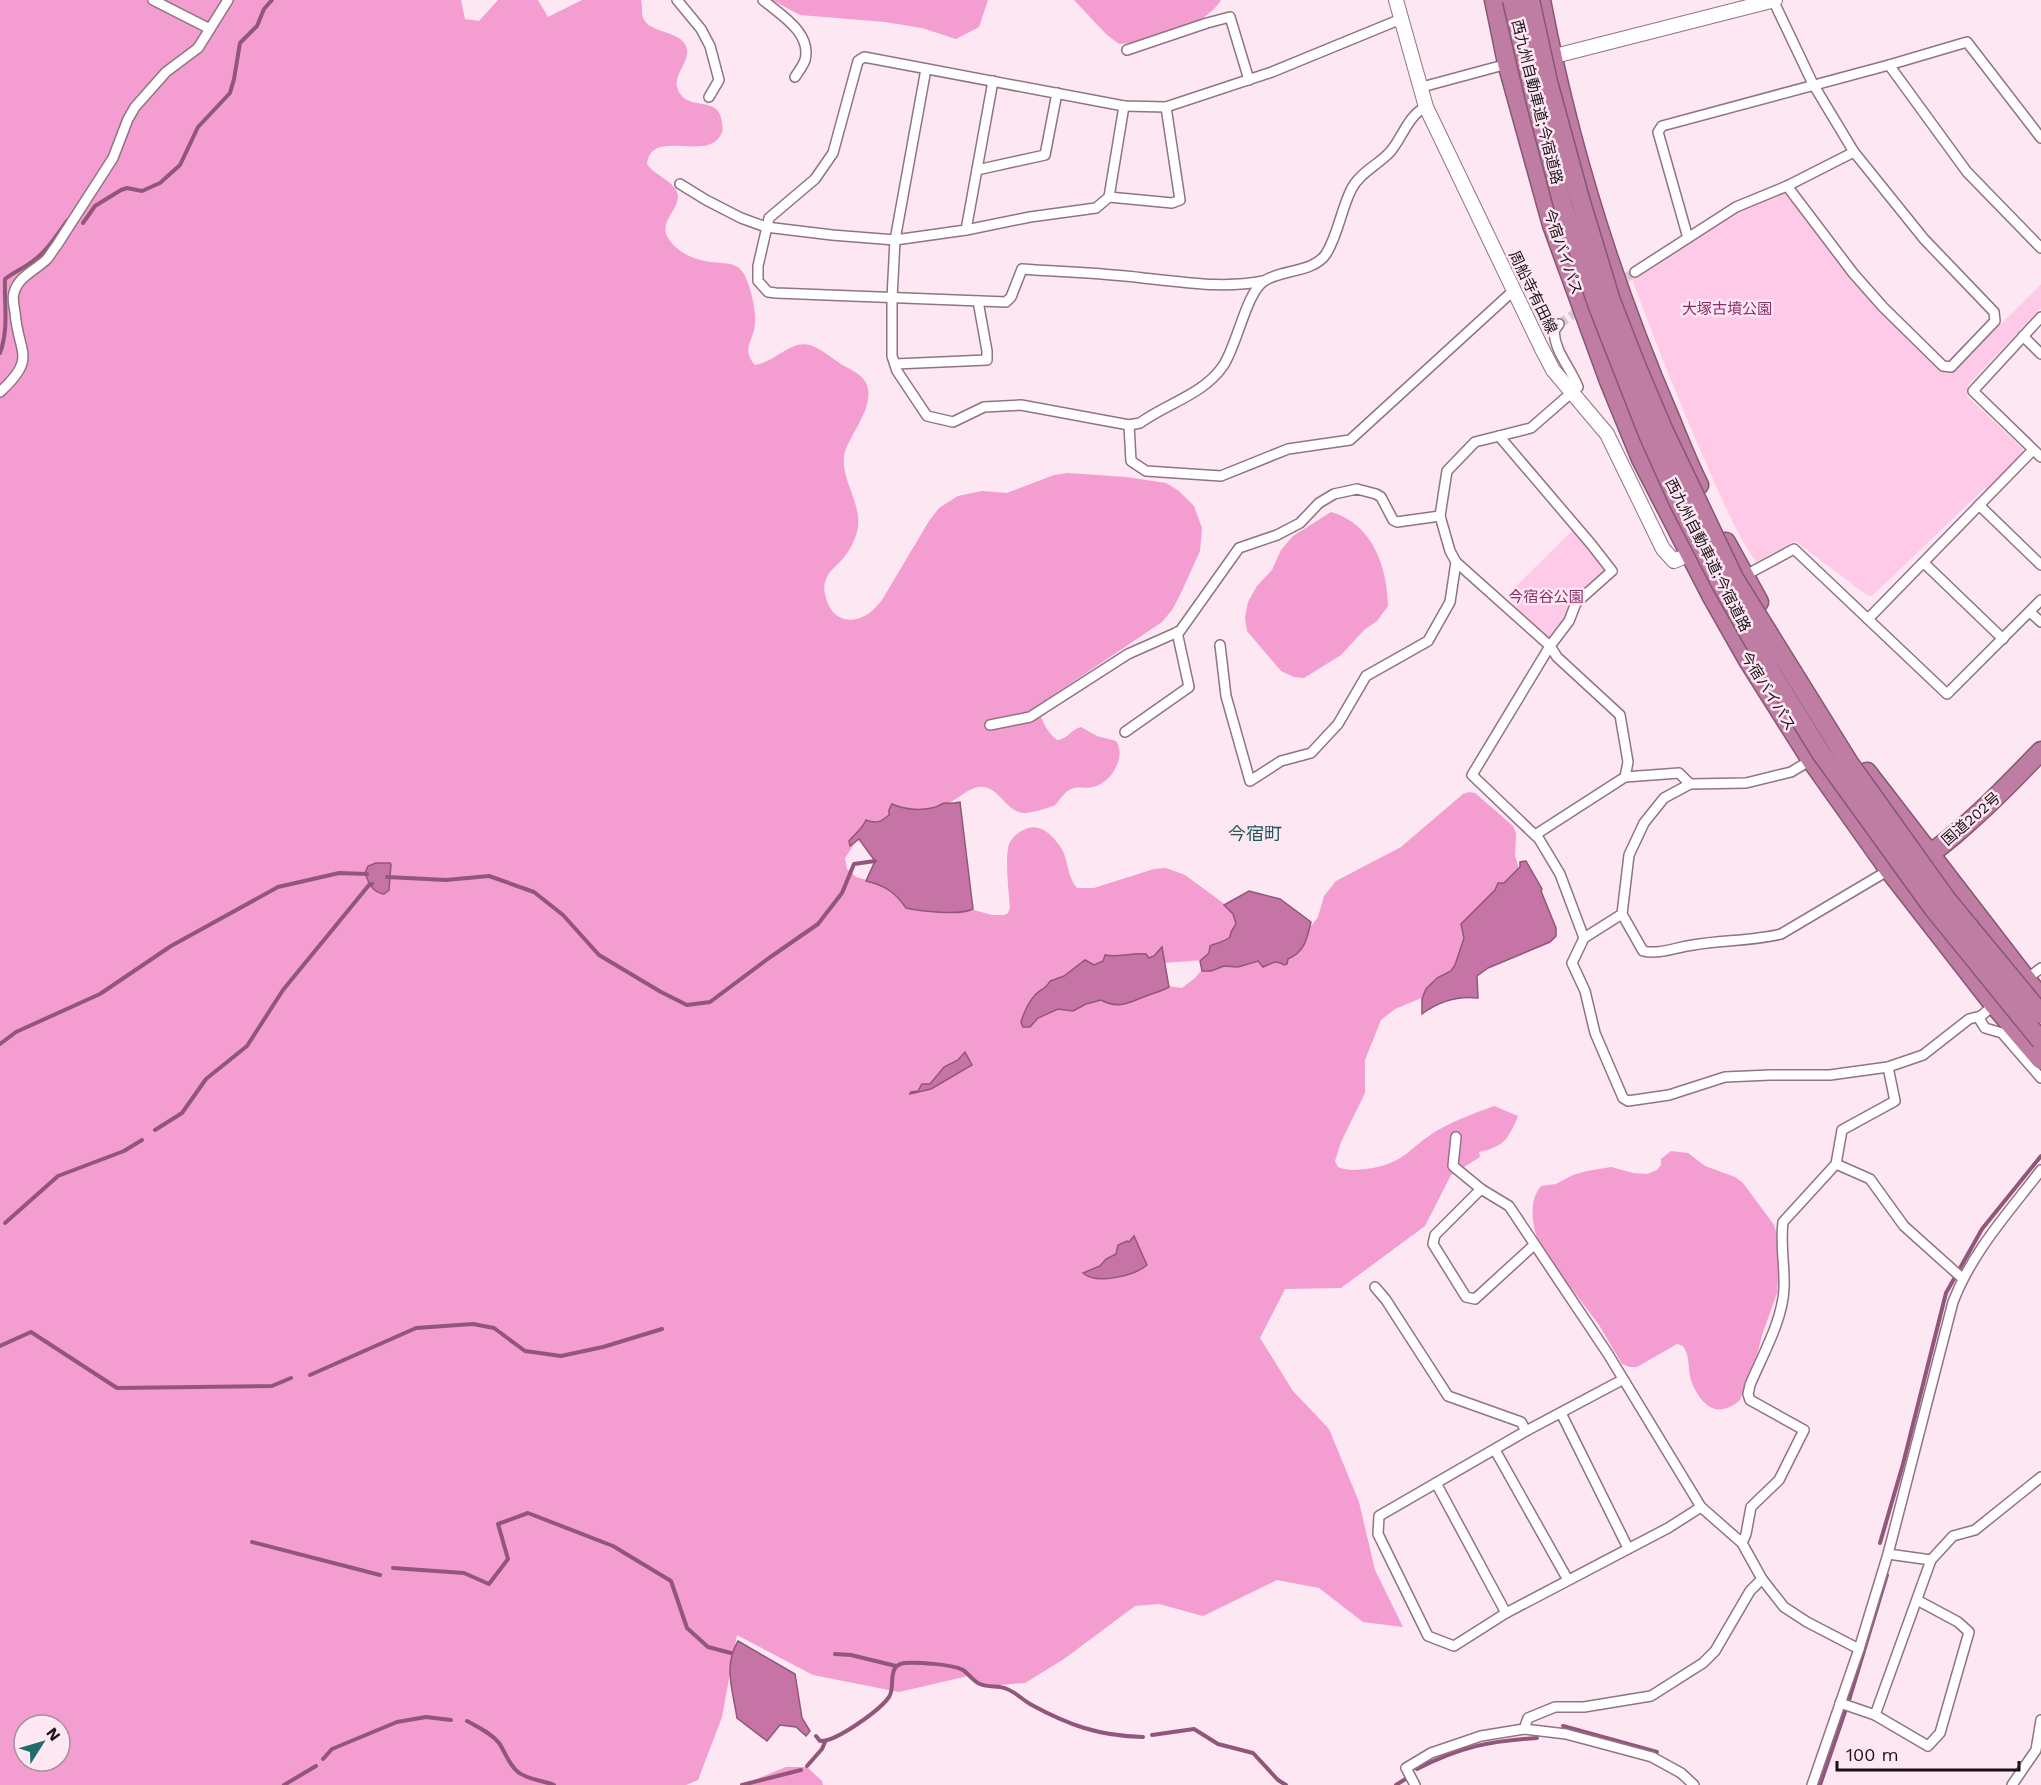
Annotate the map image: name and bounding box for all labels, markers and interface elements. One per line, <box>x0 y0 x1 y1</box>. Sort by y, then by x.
street label: 西九州自動車道;今宿道路 <box>1508 18 1566 186</box>
street label: 今宿バイパス <box>1540 207 1586 297</box>
street label: 周船寺有田線 <box>1505 248 1561 336</box>
park label: 大塚古墳公園 <box>1682 300 1772 318</box>
street label: 西九州自動車道;今宿道路 <box>1662 475 1754 635</box>
park label: 今宿谷公園 <box>1508 588 1584 606</box>
street label: 今宿バイパス <box>1737 648 1799 734</box>
street label: 国道202号 <box>1938 789 2004 849</box>
district label: 今宿町 <box>1228 823 1282 844</box>
north arrow <box>12 1713 72 1773</box>
text: N <box>42 1724 65 1745</box>
scale bar <box>1837 1734 2018 1772</box>
text: 100 m <box>1846 1744 1899 1765</box>

